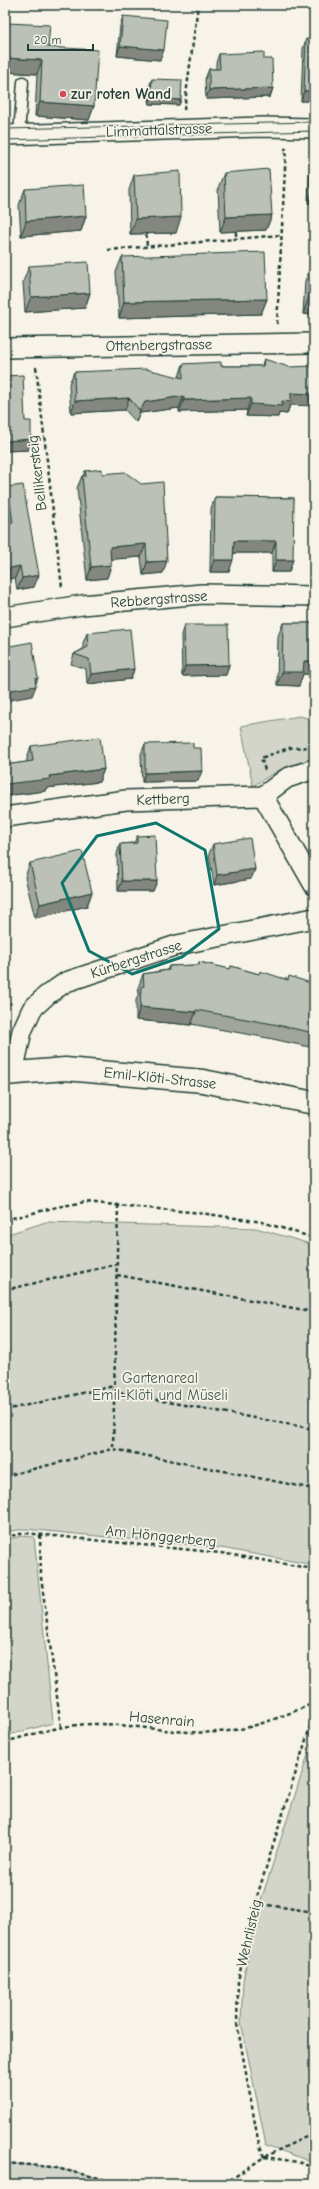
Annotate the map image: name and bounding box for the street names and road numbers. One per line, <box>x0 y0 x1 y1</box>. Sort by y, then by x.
street label: Limmattalstrasse <box>105 119 213 141</box>
street label: Ottenbergstrasse <box>106 335 213 355</box>
street label: Bellikersteig <box>23 434 51 512</box>
street label: Rebbergstrasse <box>110 587 209 611</box>
street label: Kettberg <box>136 789 190 809</box>
street label: Kürbergstrasse <box>88 936 184 982</box>
street label: Emil-Klöti-Strasse <box>103 1063 218 1093</box>
street label: Am Hönggerberg <box>105 1521 217 1551</box>
street label: Hasenrain <box>128 1707 196 1731</box>
street label: Wehrlisteig <box>232 1897 266 1969</box>

